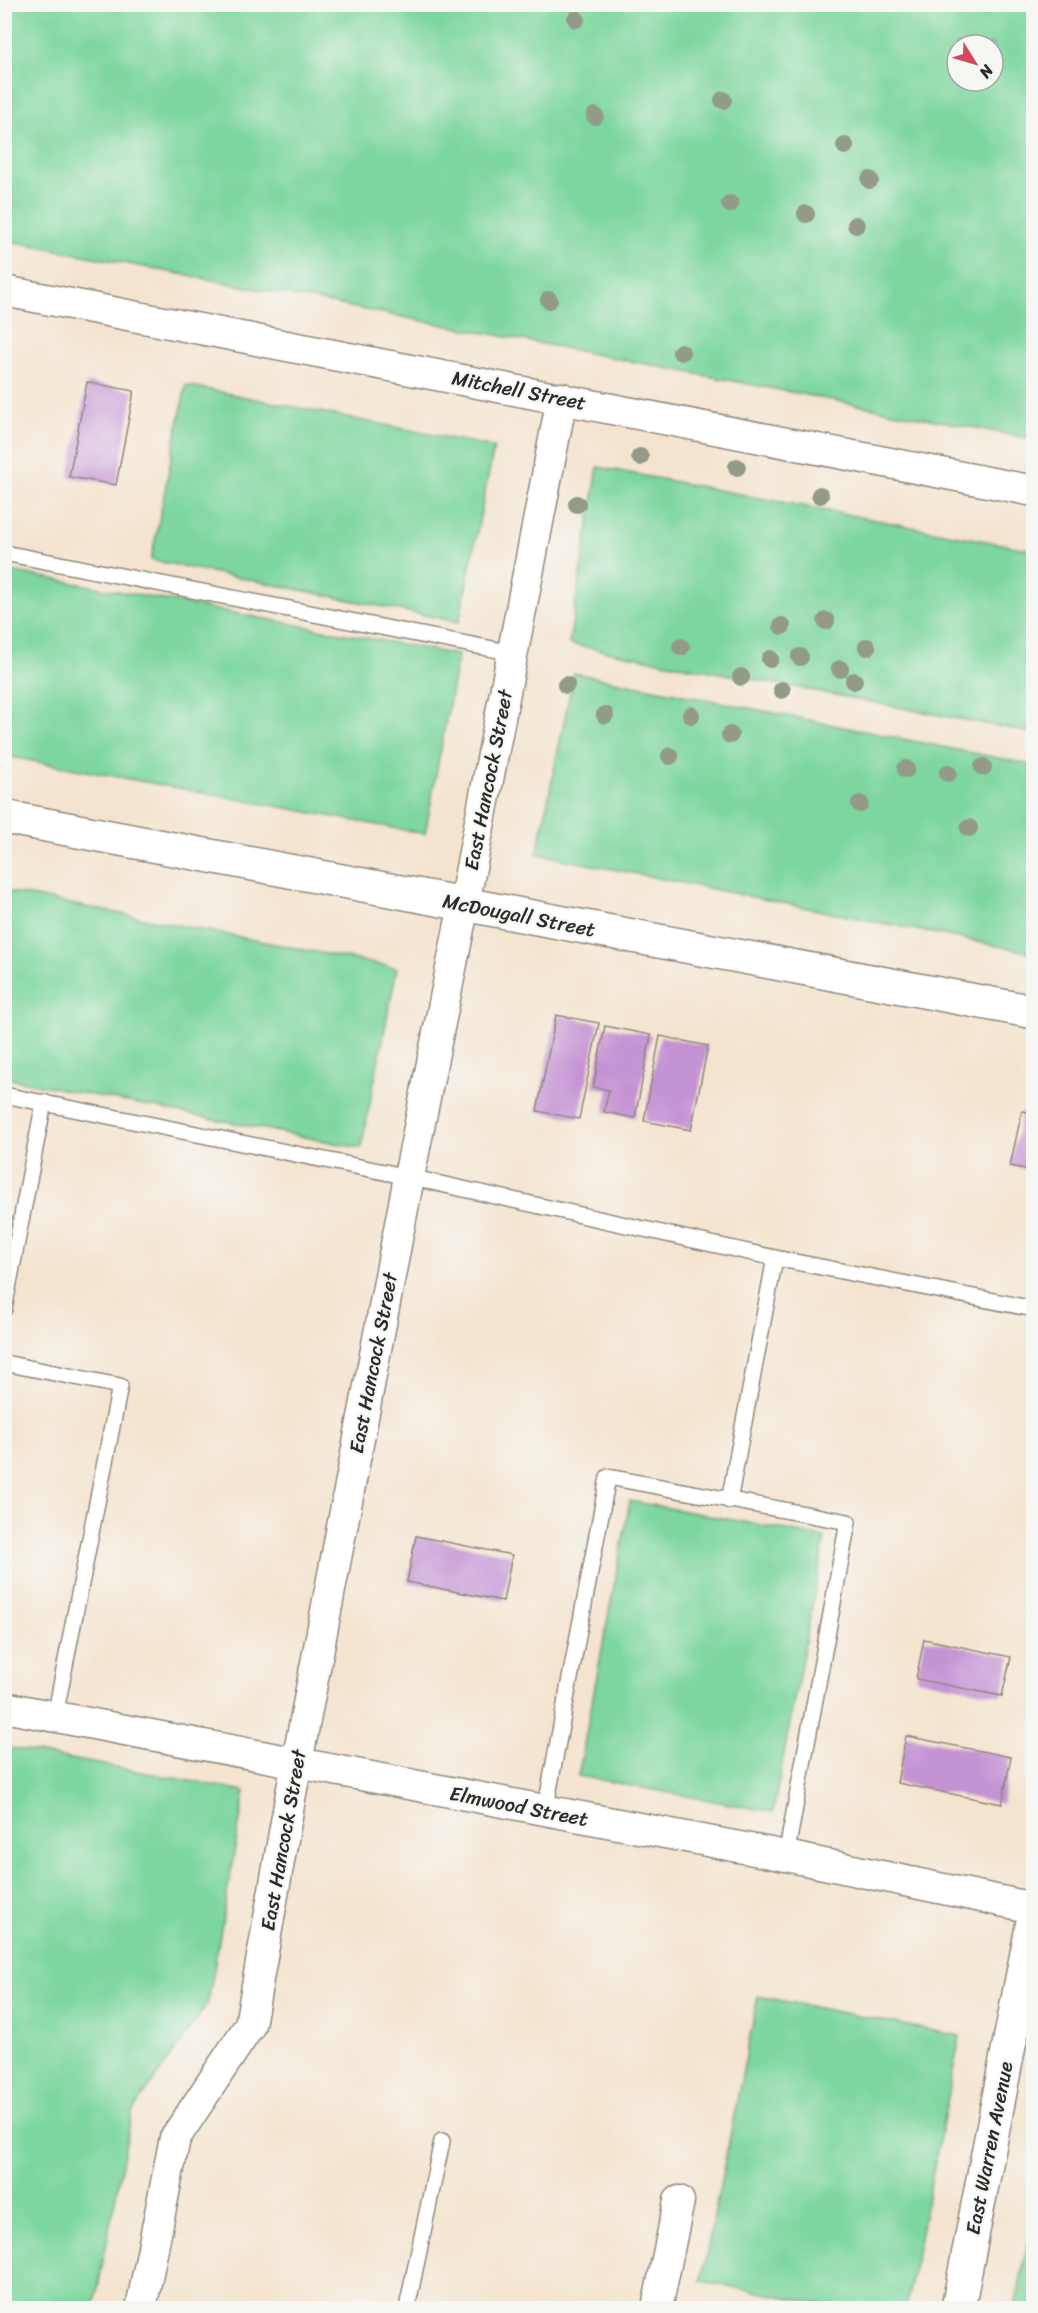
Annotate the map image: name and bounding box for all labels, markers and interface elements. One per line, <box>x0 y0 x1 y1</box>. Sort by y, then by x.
north arrow <box>945 33 1005 93</box>
text: N <box>971 58 1002 86</box>
street label: Mitchell Street <box>449 360 589 421</box>
street label: East Hancock Street <box>454 686 523 873</box>
street label: McDougall Street <box>440 884 598 947</box>
street label: East Hancock Street <box>339 1269 408 1456</box>
street label: East Hancock Street <box>250 1746 317 1933</box>
street label: Elmwood Street <box>447 1776 591 1837</box>
street label: East Warren Avenue <box>956 2058 1023 2238</box>

